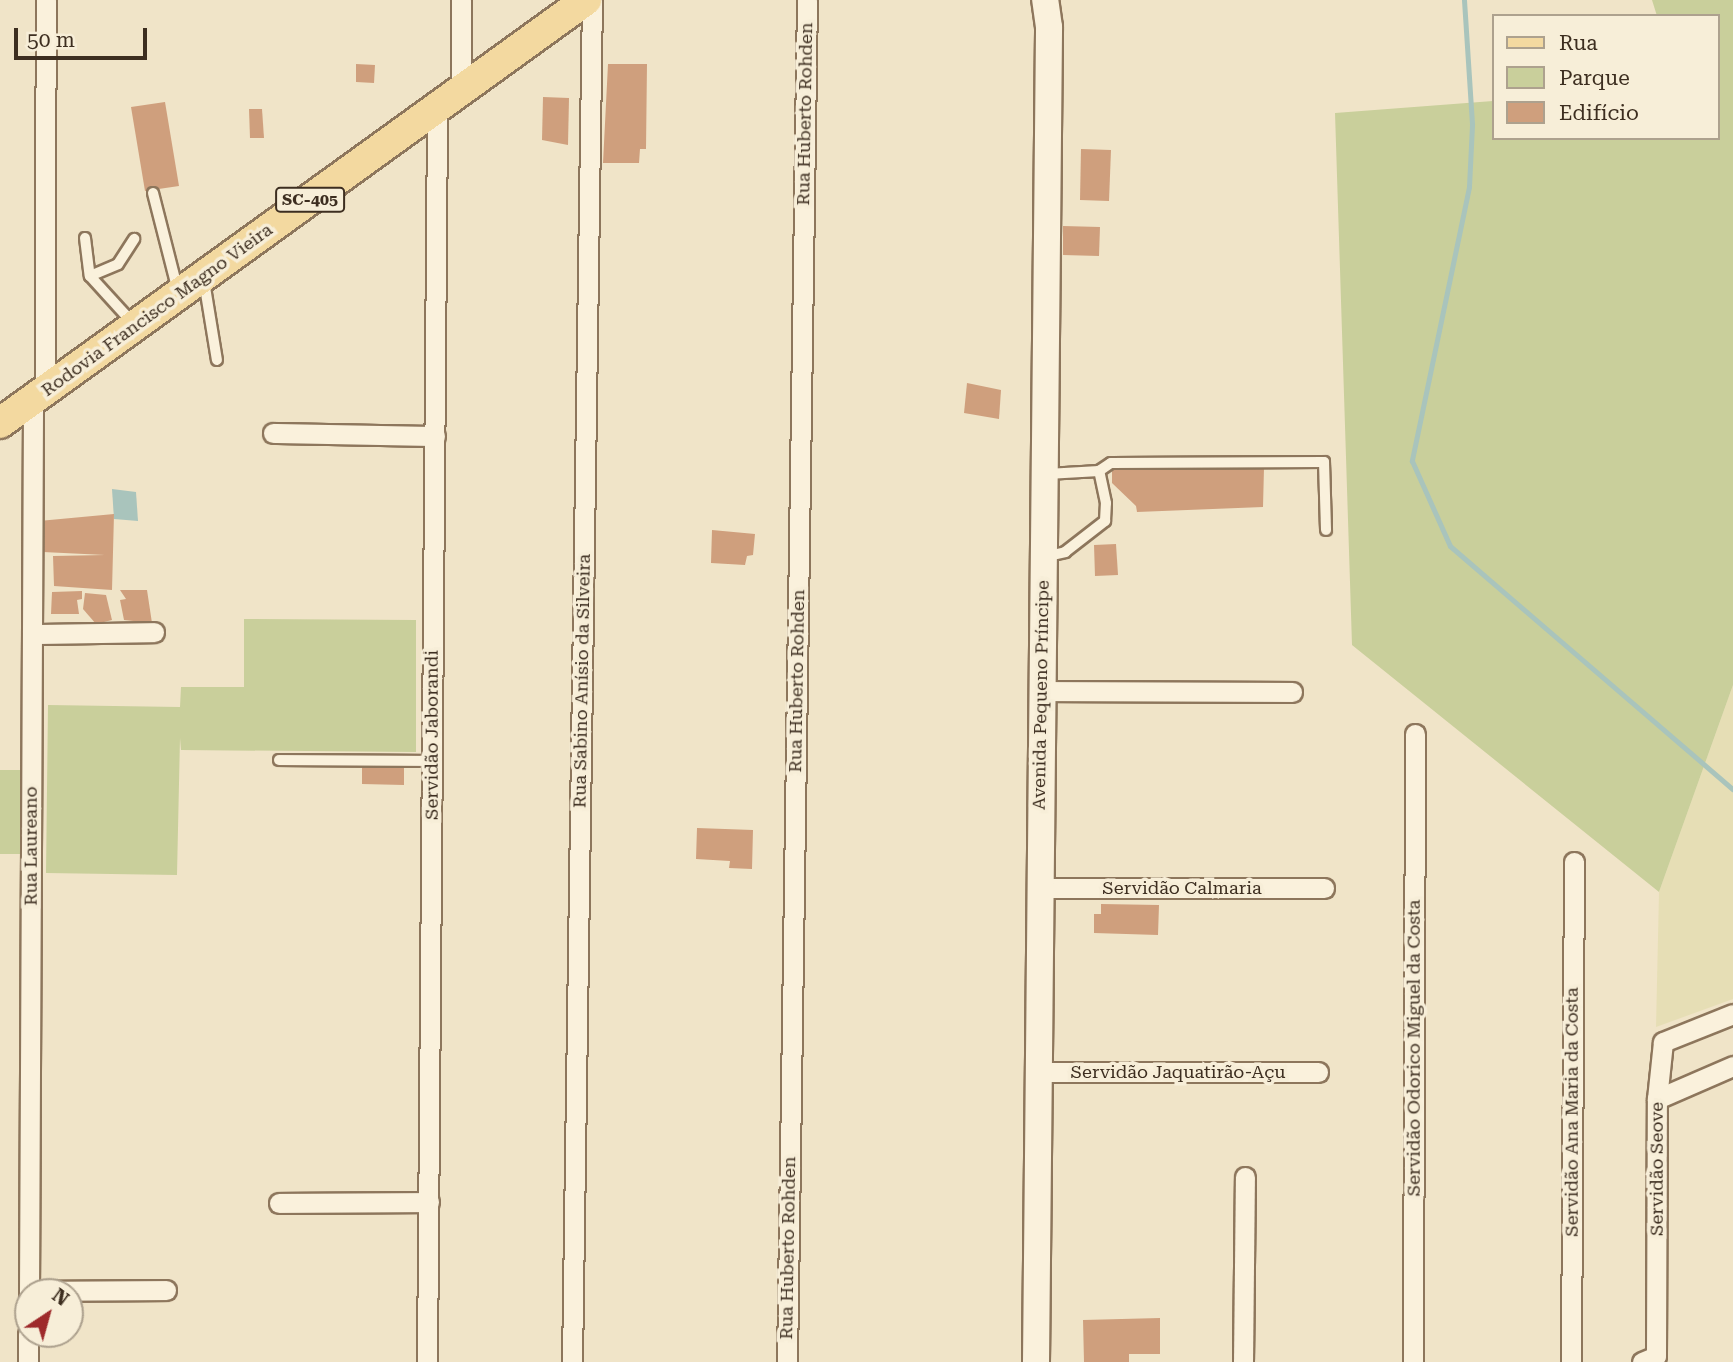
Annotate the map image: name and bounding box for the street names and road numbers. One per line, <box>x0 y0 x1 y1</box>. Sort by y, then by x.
street label: Rua Huberto Rohden <box>793 22 817 206</box>
road number: SC-405 <box>275 188 345 212</box>
street label: Rodovia Francisco Magno Vieira <box>37 219 277 401</box>
street label: Rua Sabino Anísio da Silveira <box>569 554 595 808</box>
street label: Avenida Pequeno Príncipe <box>1028 580 1054 810</box>
street label: Rua Huberto Rohden <box>785 589 809 773</box>
street label: Servidão Jaborandi <box>421 650 443 820</box>
street label: Rua Laureano <box>20 786 42 906</box>
street label: Servidão Calmaria <box>1102 877 1262 899</box>
street label: Servidão Odorico Miguel da Costa <box>1403 900 1425 1196</box>
street label: Servidão Ana Maria da Costa <box>1561 987 1583 1237</box>
street label: Servidão Jaquatirão-Açu <box>1071 1061 1285 1083</box>
street label: Servidão Seove <box>1646 1102 1668 1236</box>
street label: Rua Huberto Rohden <box>776 1156 800 1340</box>

